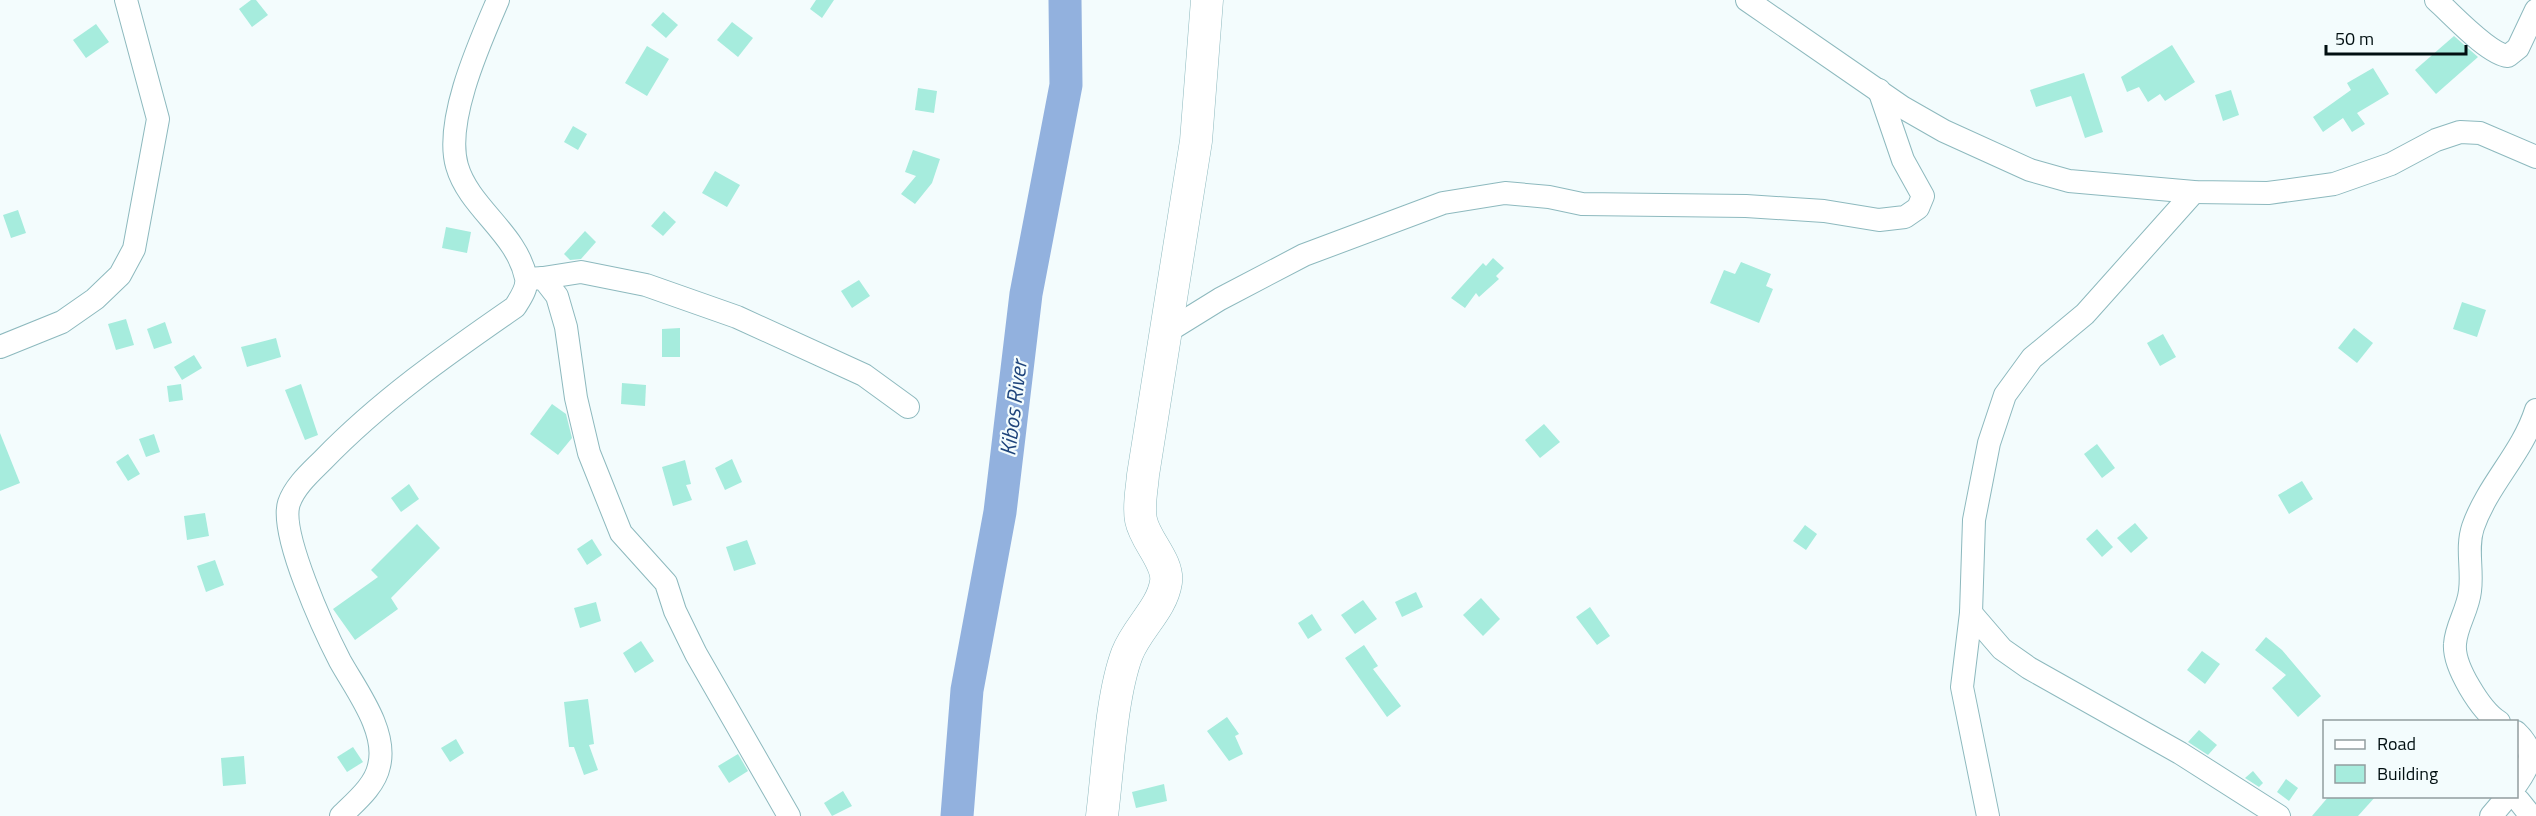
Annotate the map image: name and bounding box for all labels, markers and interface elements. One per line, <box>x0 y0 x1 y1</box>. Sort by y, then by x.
scale bar <box>2326 18 2466 56</box>
text: 50 m <box>2335 25 2374 52</box>
water label: Kibos River <box>990 355 1036 458</box>
legend <box>2323 720 2518 798</box>
text: Road <box>2377 730 2416 757</box>
text: Building <box>2377 760 2438 787</box>

